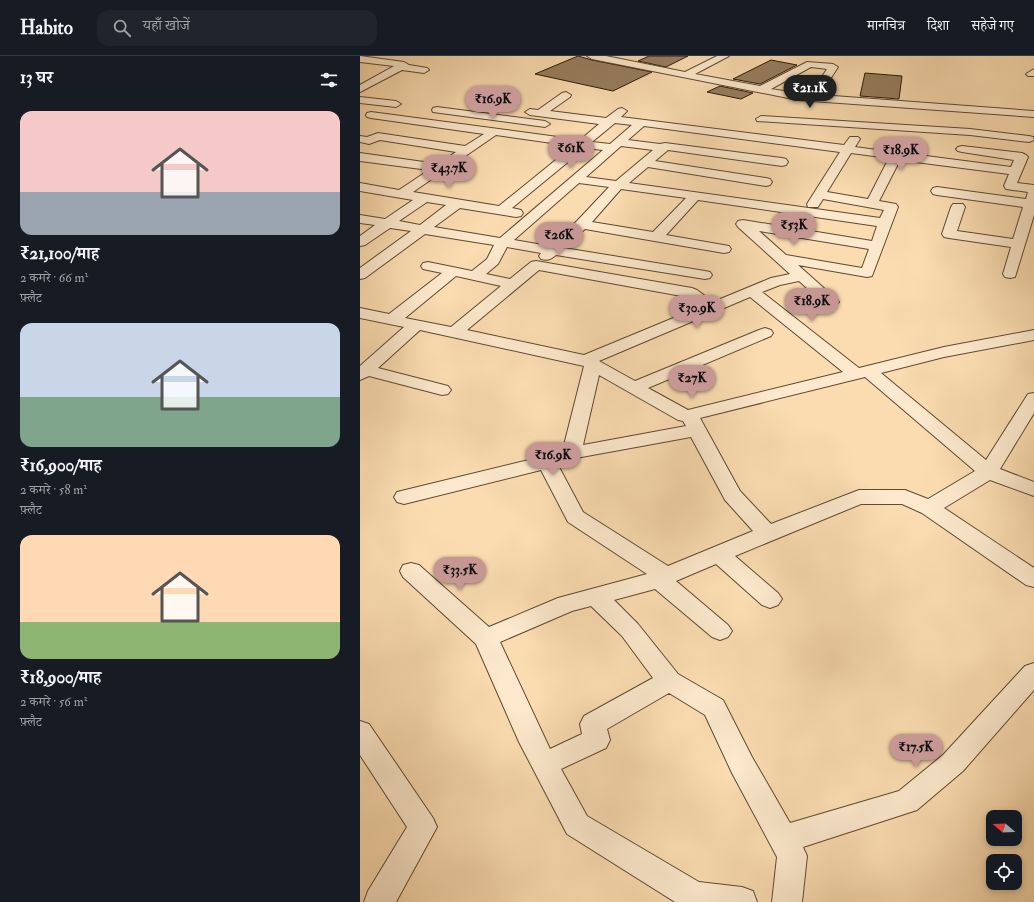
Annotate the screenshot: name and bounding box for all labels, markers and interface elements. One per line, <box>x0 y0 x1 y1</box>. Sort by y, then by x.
search box <box>97 10 377 46</box>
text: Habito <box>20 16 73 40</box>
text: यहाँ खोजें <box>143 16 190 35</box>
icon: search <box>111 17 133 39</box>
text: मानचित्र <box>867 17 905 34</box>
text: दिशा <box>927 17 949 34</box>
text: सहेजे गए <box>971 17 1014 34</box>
text: 13 घर <box>20 67 53 88</box>
icon: filters <box>318 69 340 91</box>
pin: ₹21.1K <box>777 75 843 109</box>
text: ₹21.1K <box>793 80 827 96</box>
pin: ₹16.9K <box>460 86 526 120</box>
text: ₹16.9K <box>475 91 511 107</box>
pin: ₹61K <box>547 135 595 169</box>
icon: home <box>144 137 216 209</box>
pin: ₹18.9K <box>868 137 934 171</box>
text: ₹61K <box>557 140 585 156</box>
text: ₹18.9K <box>883 142 919 158</box>
pin: ₹43.7K <box>416 155 482 189</box>
text: ₹43.7K <box>431 160 467 176</box>
pin: ₹53K <box>770 212 818 246</box>
text: ₹53K <box>780 217 808 233</box>
pin: ₹26K <box>535 222 583 256</box>
text: ₹26K <box>544 227 574 243</box>
text: ₹21,100/माह <box>20 243 99 264</box>
text: 2 कमरे · 66 m² <box>20 270 88 286</box>
pin: ₹18.9K <box>779 288 845 322</box>
text: फ़्लैट <box>20 290 42 306</box>
text: ₹18.9K <box>794 293 830 309</box>
pin: ₹30.9K <box>664 295 730 329</box>
text: ₹30.9K <box>678 300 716 316</box>
icon: home <box>144 349 216 421</box>
pin: ₹27K <box>668 365 716 399</box>
text: ₹27K <box>678 370 706 386</box>
pin: ₹16.9K <box>520 442 586 476</box>
text: ₹16.9K <box>535 447 571 463</box>
text: ₹16,900/माह <box>20 455 102 476</box>
text: 2 कमरे · 58 m² <box>20 482 87 498</box>
text: फ़्लैट <box>20 502 42 518</box>
pin: ₹33.5K <box>427 557 493 591</box>
icon: home <box>144 561 216 633</box>
text: ₹33.5K <box>443 562 477 578</box>
text: ₹18,900/माह <box>20 667 101 688</box>
text: 2 कमरे · 56 m² <box>20 694 87 710</box>
text: फ़्लैट <box>20 714 42 730</box>
pin: ₹17.5K <box>883 734 949 768</box>
text: ₹17.5K <box>899 739 933 755</box>
north arrow <box>986 810 1022 846</box>
map controls <box>986 810 1022 890</box>
button: locate <box>986 854 1022 890</box>

